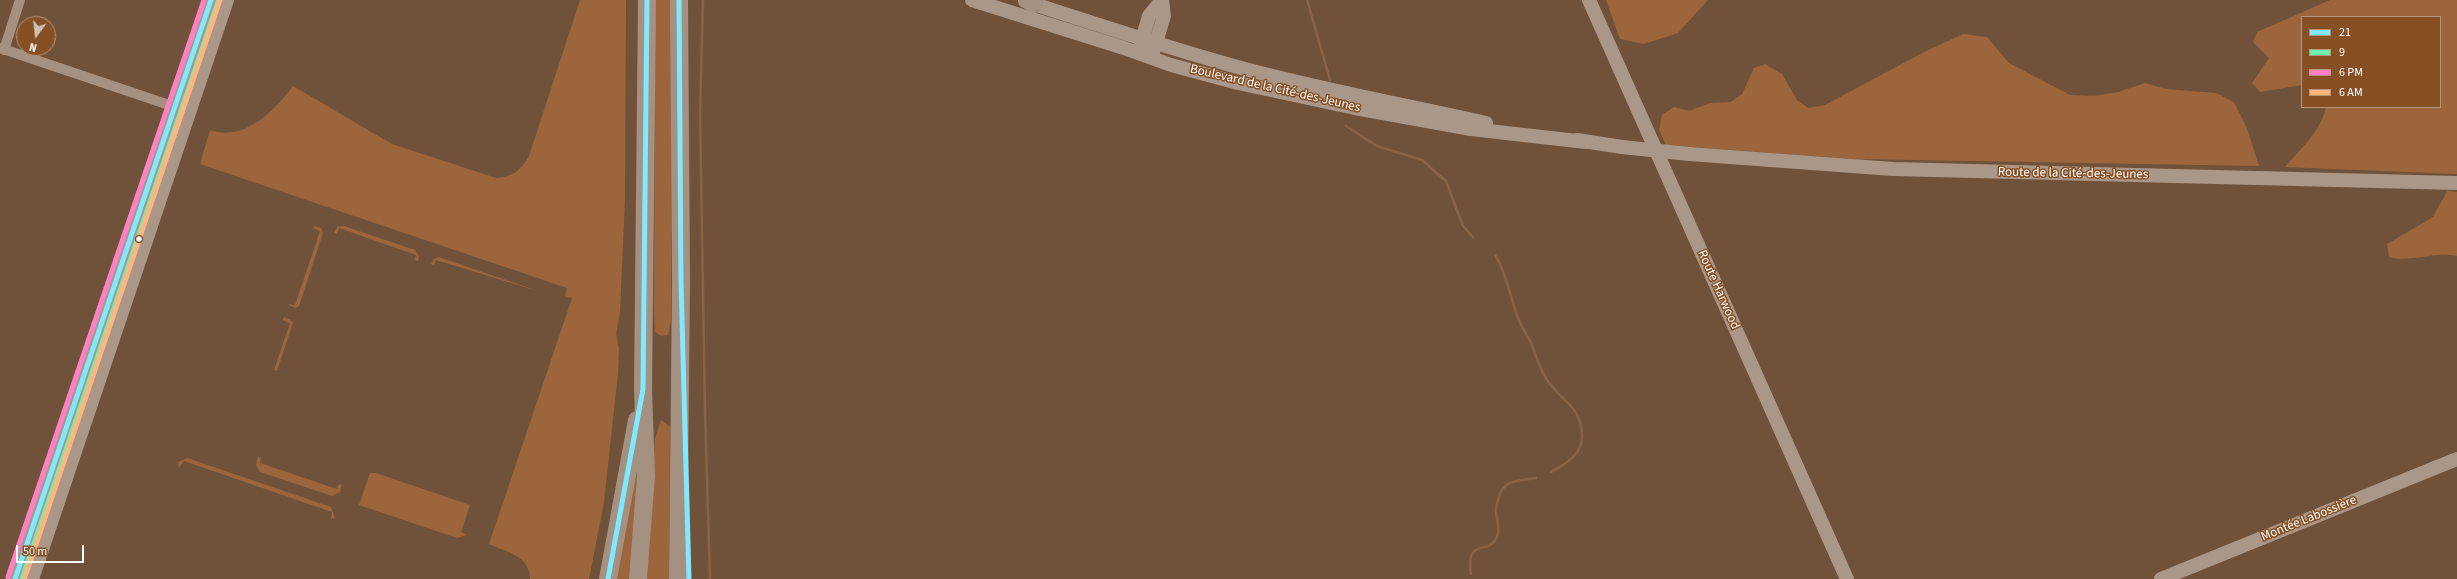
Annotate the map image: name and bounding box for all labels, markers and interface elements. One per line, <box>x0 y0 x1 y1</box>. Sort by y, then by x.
north arrow <box>16 16 56 56</box>
legend <box>2301 16 2441 108</box>
text: 21 <box>2339 24 2351 41</box>
text: N <box>28 39 39 55</box>
text: 9 <box>2339 44 2345 61</box>
street label: Boulevard de la Cité-des-Jeunes <box>1188 62 1362 116</box>
text: 6 PM <box>2339 64 2363 81</box>
text: 6 AM <box>2339 84 2363 101</box>
street label: Route de la Cité-des-Jeunes <box>1998 165 2148 183</box>
unlabelled marker <box>134 234 144 244</box>
street label: Route Harwood <box>1694 248 1742 332</box>
street label: Montée Labossière <box>2259 493 2359 545</box>
scale bar <box>18 537 86 563</box>
text: 50 m <box>23 543 47 560</box>

